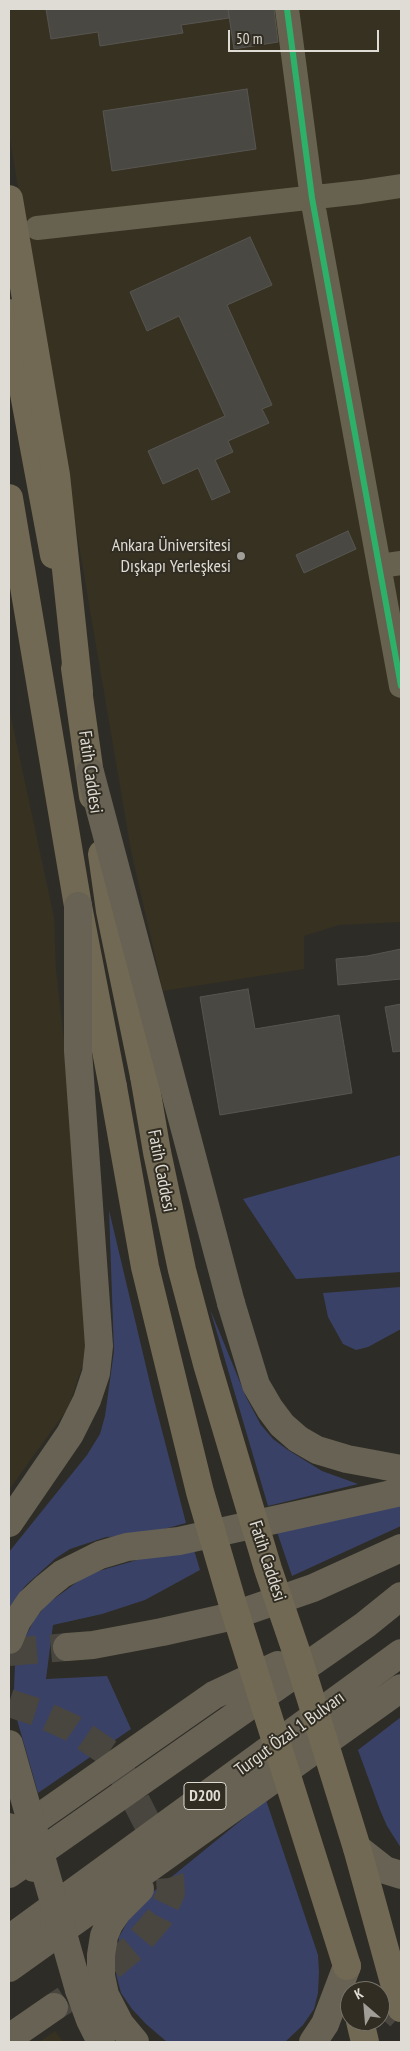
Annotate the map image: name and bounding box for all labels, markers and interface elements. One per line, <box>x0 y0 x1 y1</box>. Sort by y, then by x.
scale bar <box>230 20 381 52</box>
text: 50 m <box>236 29 262 48</box>
place label: Ankara Üniversitesi Dışkapı Yerleşkesi <box>112 535 231 578</box>
marker: Ankara Üniversitesi Dışkapı Yerleşkesi <box>235 550 247 562</box>
street label: Fatih Caddesi <box>73 729 107 815</box>
street label: Fatih Caddesi <box>142 1128 180 1214</box>
street label: Fatih Caddesi <box>244 1518 290 1604</box>
street label: Turgut Özal 1 Bulvarı <box>231 1687 349 1781</box>
road number: D200 <box>184 1782 226 1810</box>
north arrow <box>340 1981 390 2031</box>
text: K <box>351 1984 366 2003</box>

